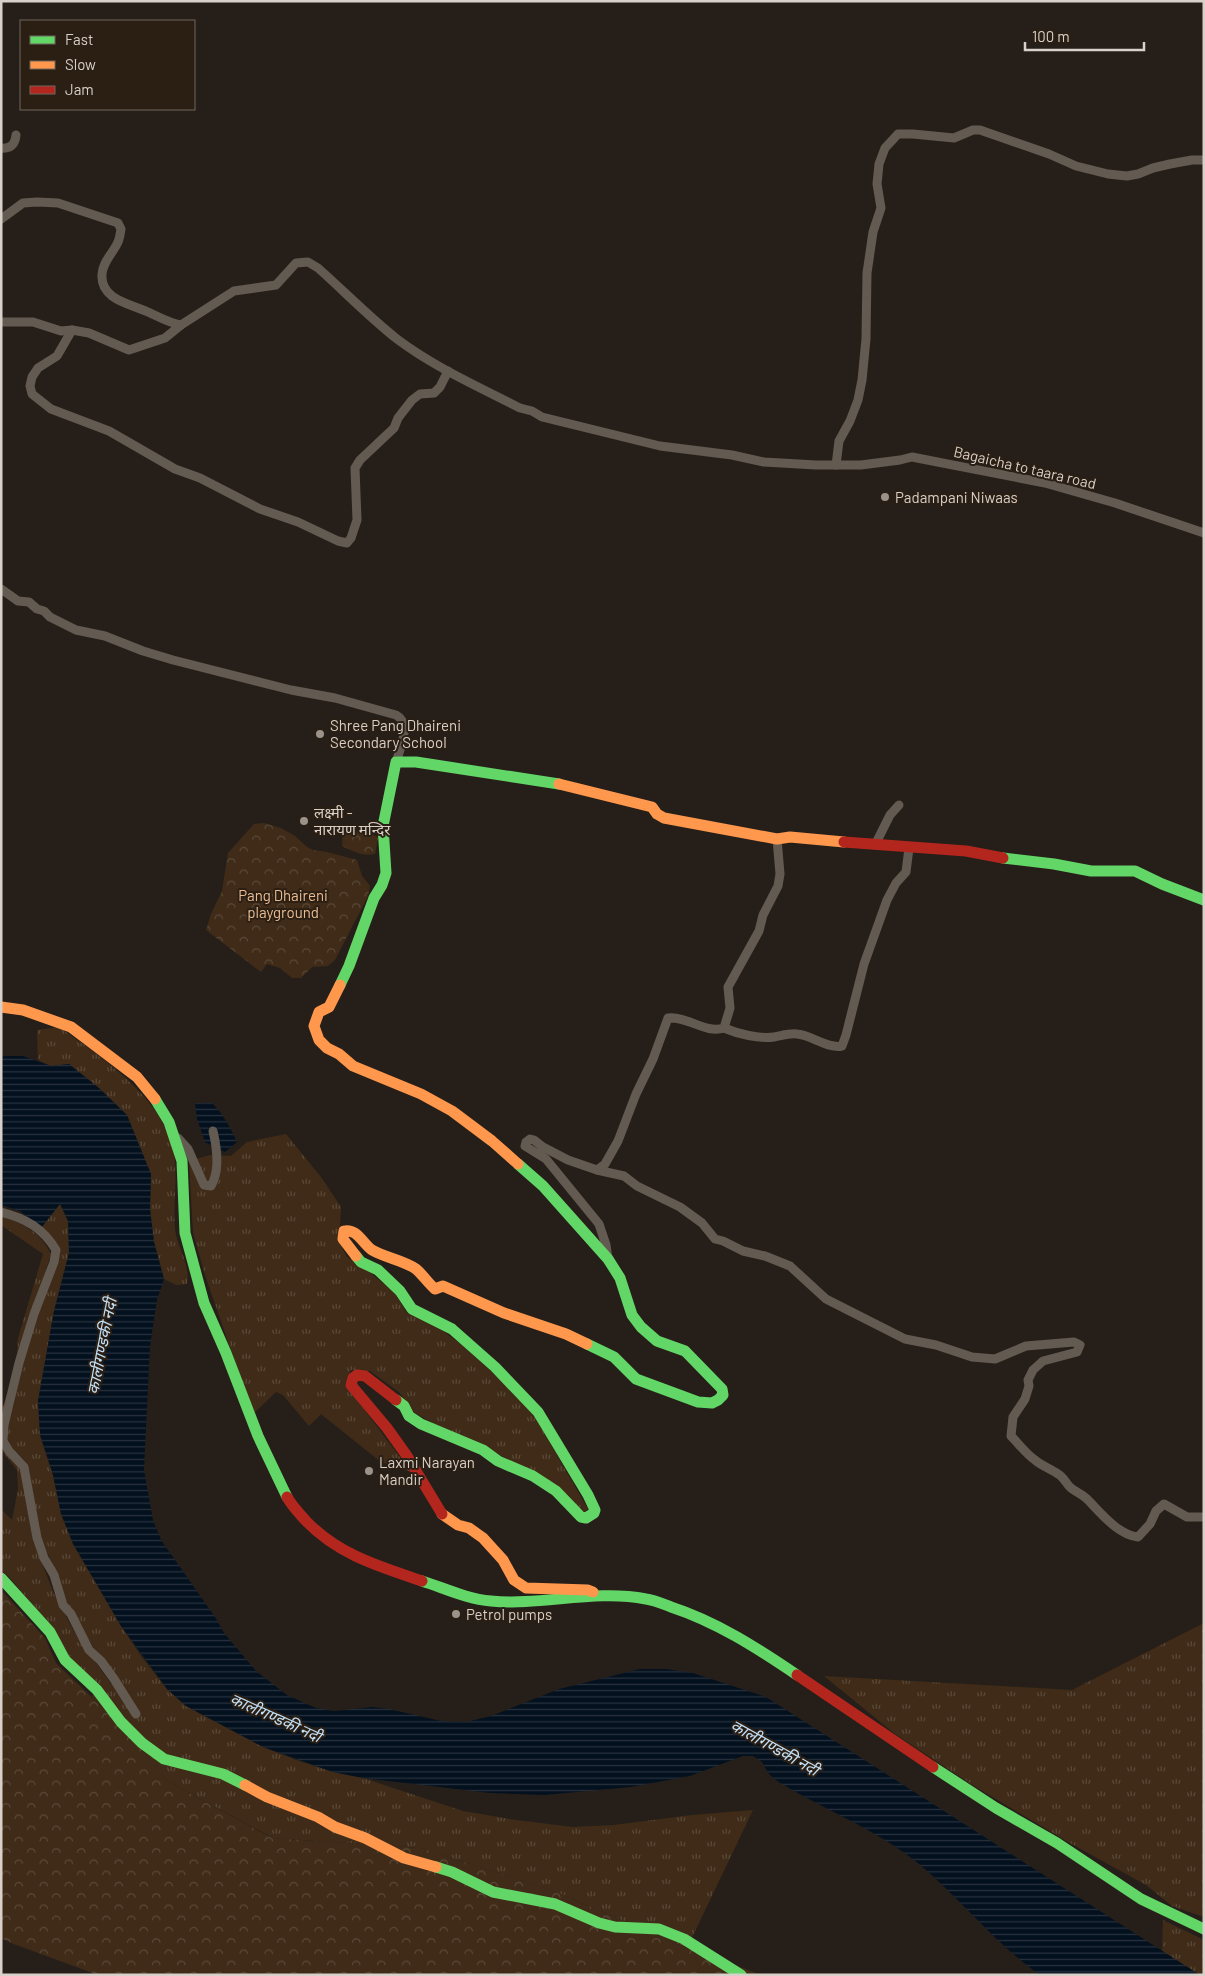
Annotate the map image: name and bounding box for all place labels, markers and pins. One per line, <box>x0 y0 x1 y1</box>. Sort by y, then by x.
place label: Padampani Niwaas <box>895 488 1018 506</box>
marker: Padampani Niwaas <box>879 491 891 503</box>
place label: Shree Pang Dhaireni Secondary School <box>330 716 461 751</box>
marker: Shree Pang Dhaireni Secondary School <box>314 728 326 740</box>
place label: लक्ष्मी - नारायण मन्दिर <box>314 803 391 838</box>
marker: लक्ष्मी - नारायण मन्दिर <box>298 815 310 827</box>
place label: Laxmi Narayan Mandir <box>379 1453 475 1488</box>
marker: Laxmi Narayan Mandir <box>363 1465 375 1477</box>
place label: Petrol pumps <box>466 1605 552 1623</box>
marker: Petrol pumps <box>450 1608 462 1620</box>

